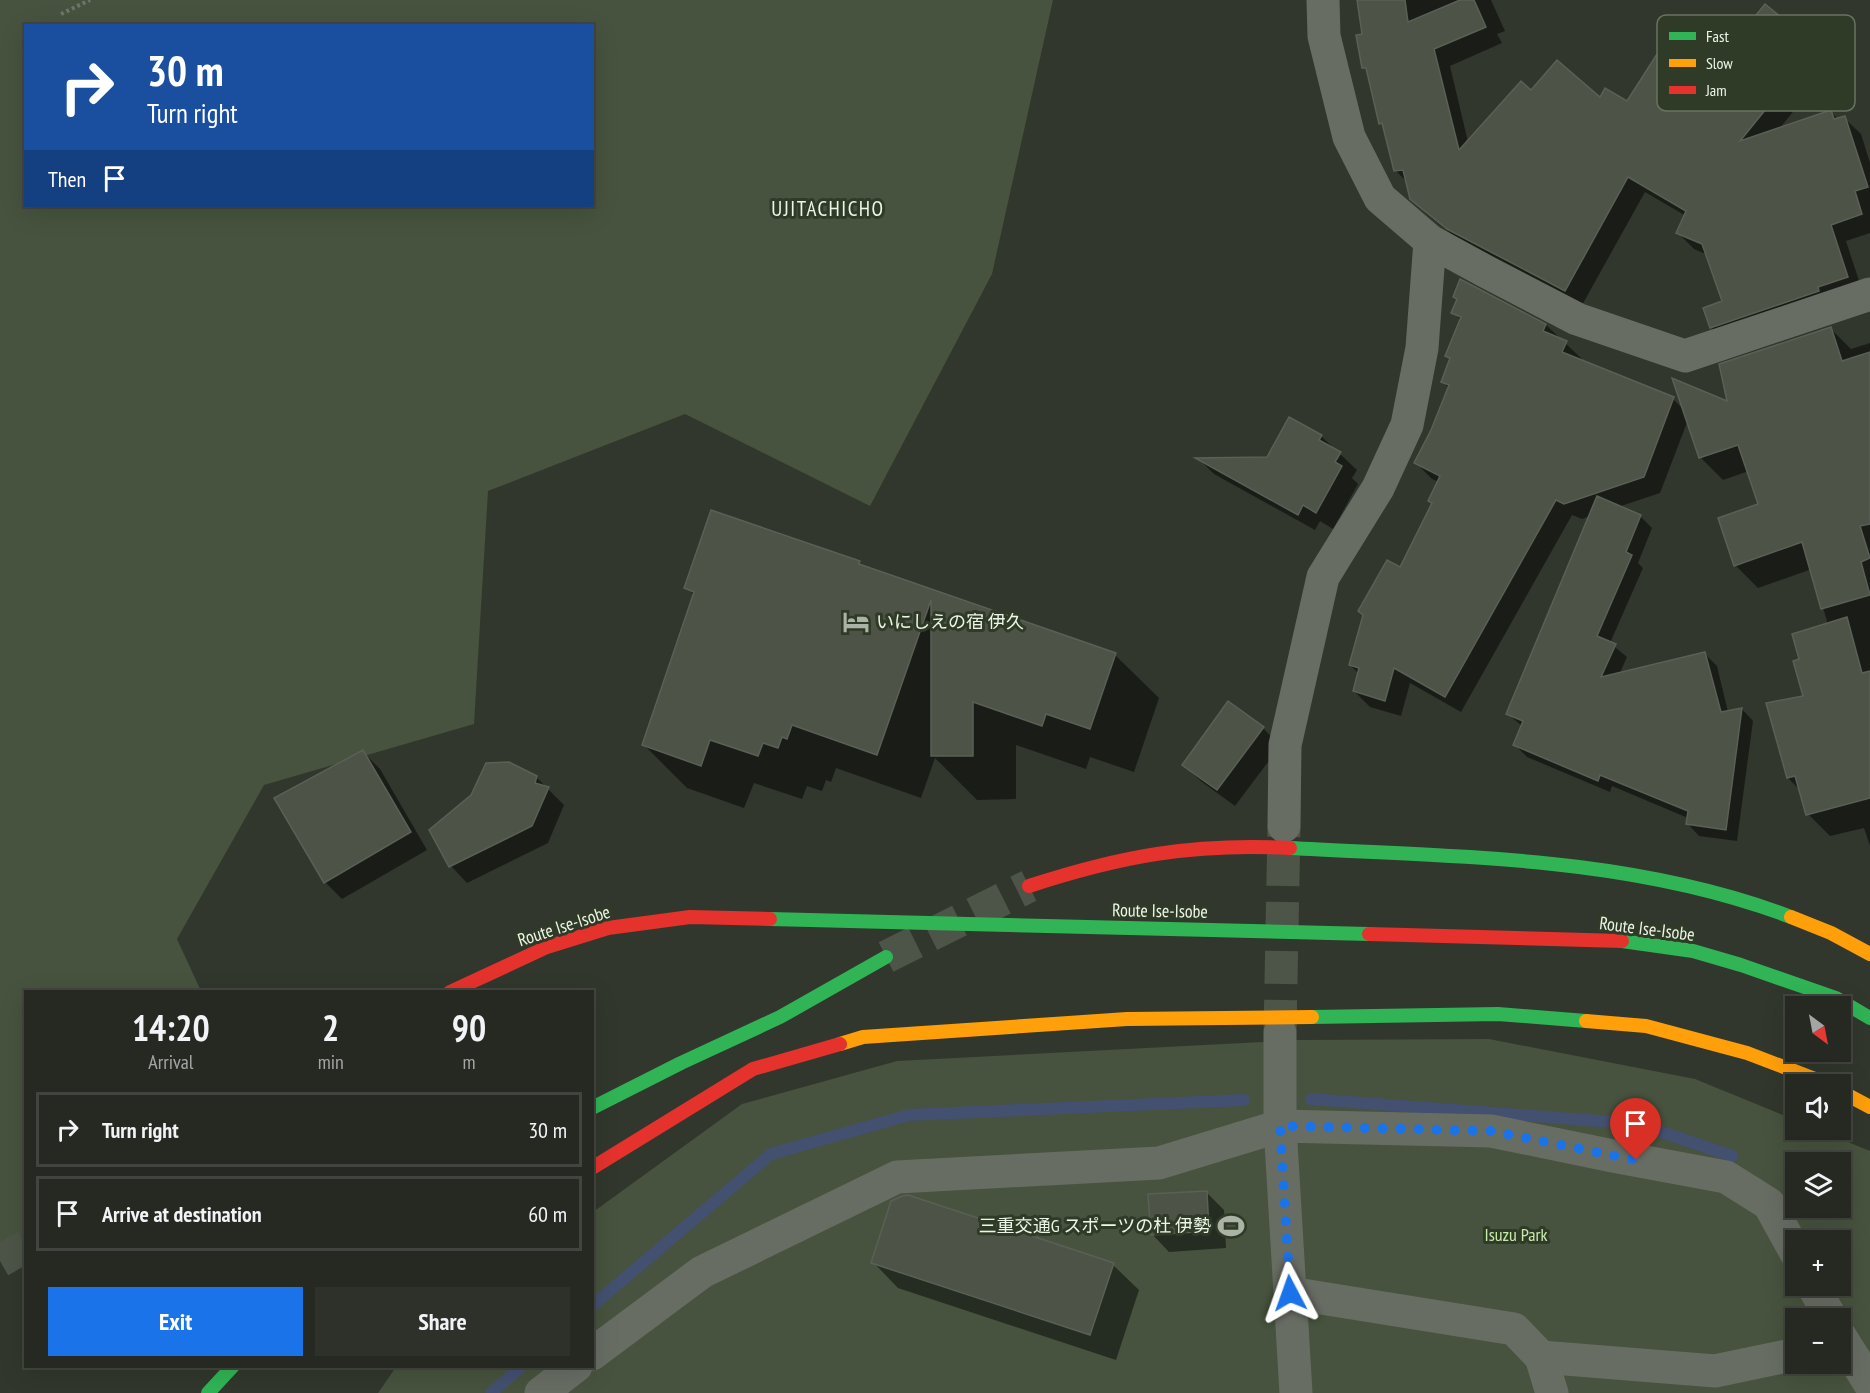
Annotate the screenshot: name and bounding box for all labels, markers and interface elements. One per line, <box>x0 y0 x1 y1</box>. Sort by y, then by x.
legend <box>1657 15 1855 111</box>
text: Fast <box>1706 26 1729 46</box>
text: 30 m <box>147 43 224 98</box>
icon: right <box>48 48 126 126</box>
text: Slow <box>1706 53 1733 73</box>
text: Jam <box>1705 80 1727 100</box>
text: Turn right <box>147 96 238 130</box>
icon: arrive <box>98 162 131 195</box>
text: Then <box>48 165 86 193</box>
district label: UJITACHICHO <box>771 195 885 222</box>
hotel icon: いにしえの宿 伊久 <box>841 607 871 637</box>
place label: いにしえの宿 伊久 <box>876 610 1024 633</box>
street label: Route Ise-Isobe <box>1112 898 1208 923</box>
street label: Route Ise-Isobe <box>515 900 613 951</box>
street label: Route Ise-Isobe <box>1598 911 1696 946</box>
north arrow <box>1785 996 1851 1062</box>
map controls <box>1785 996 1851 1374</box>
text: 14:20 <box>132 1004 210 1051</box>
text: 2 <box>322 1004 339 1051</box>
text: 90 <box>452 1004 486 1051</box>
text: Arrival <box>148 1049 193 1075</box>
text: min <box>318 1049 344 1075</box>
text: m <box>462 1049 475 1075</box>
button: sound <box>1785 1074 1851 1140</box>
pin <box>1610 1098 1661 1160</box>
icon: arrive <box>1619 1107 1652 1140</box>
icon: right <box>51 1113 84 1146</box>
text: Turn right <box>102 1116 179 1144</box>
text: 30 m <box>528 1116 567 1144</box>
button: layers <box>1785 1152 1851 1218</box>
icon: arrive <box>51 1197 84 1230</box>
text: Arrive at destination <box>102 1200 262 1228</box>
text: 60 m <box>528 1200 567 1228</box>
sports icon: 三重交通G スポーツの杜 伊勢 <box>1216 1211 1246 1241</box>
place label: 三重交通G スポーツの杜 伊勢 <box>979 1214 1211 1237</box>
park label: Isuzu Park <box>1485 1223 1547 1246</box>
button: + <box>1785 1230 1851 1296</box>
position arrow <box>1258 1261 1322 1325</box>
button: Exit <box>48 1287 303 1356</box>
button: Share <box>315 1287 570 1356</box>
button: − <box>1785 1308 1851 1374</box>

